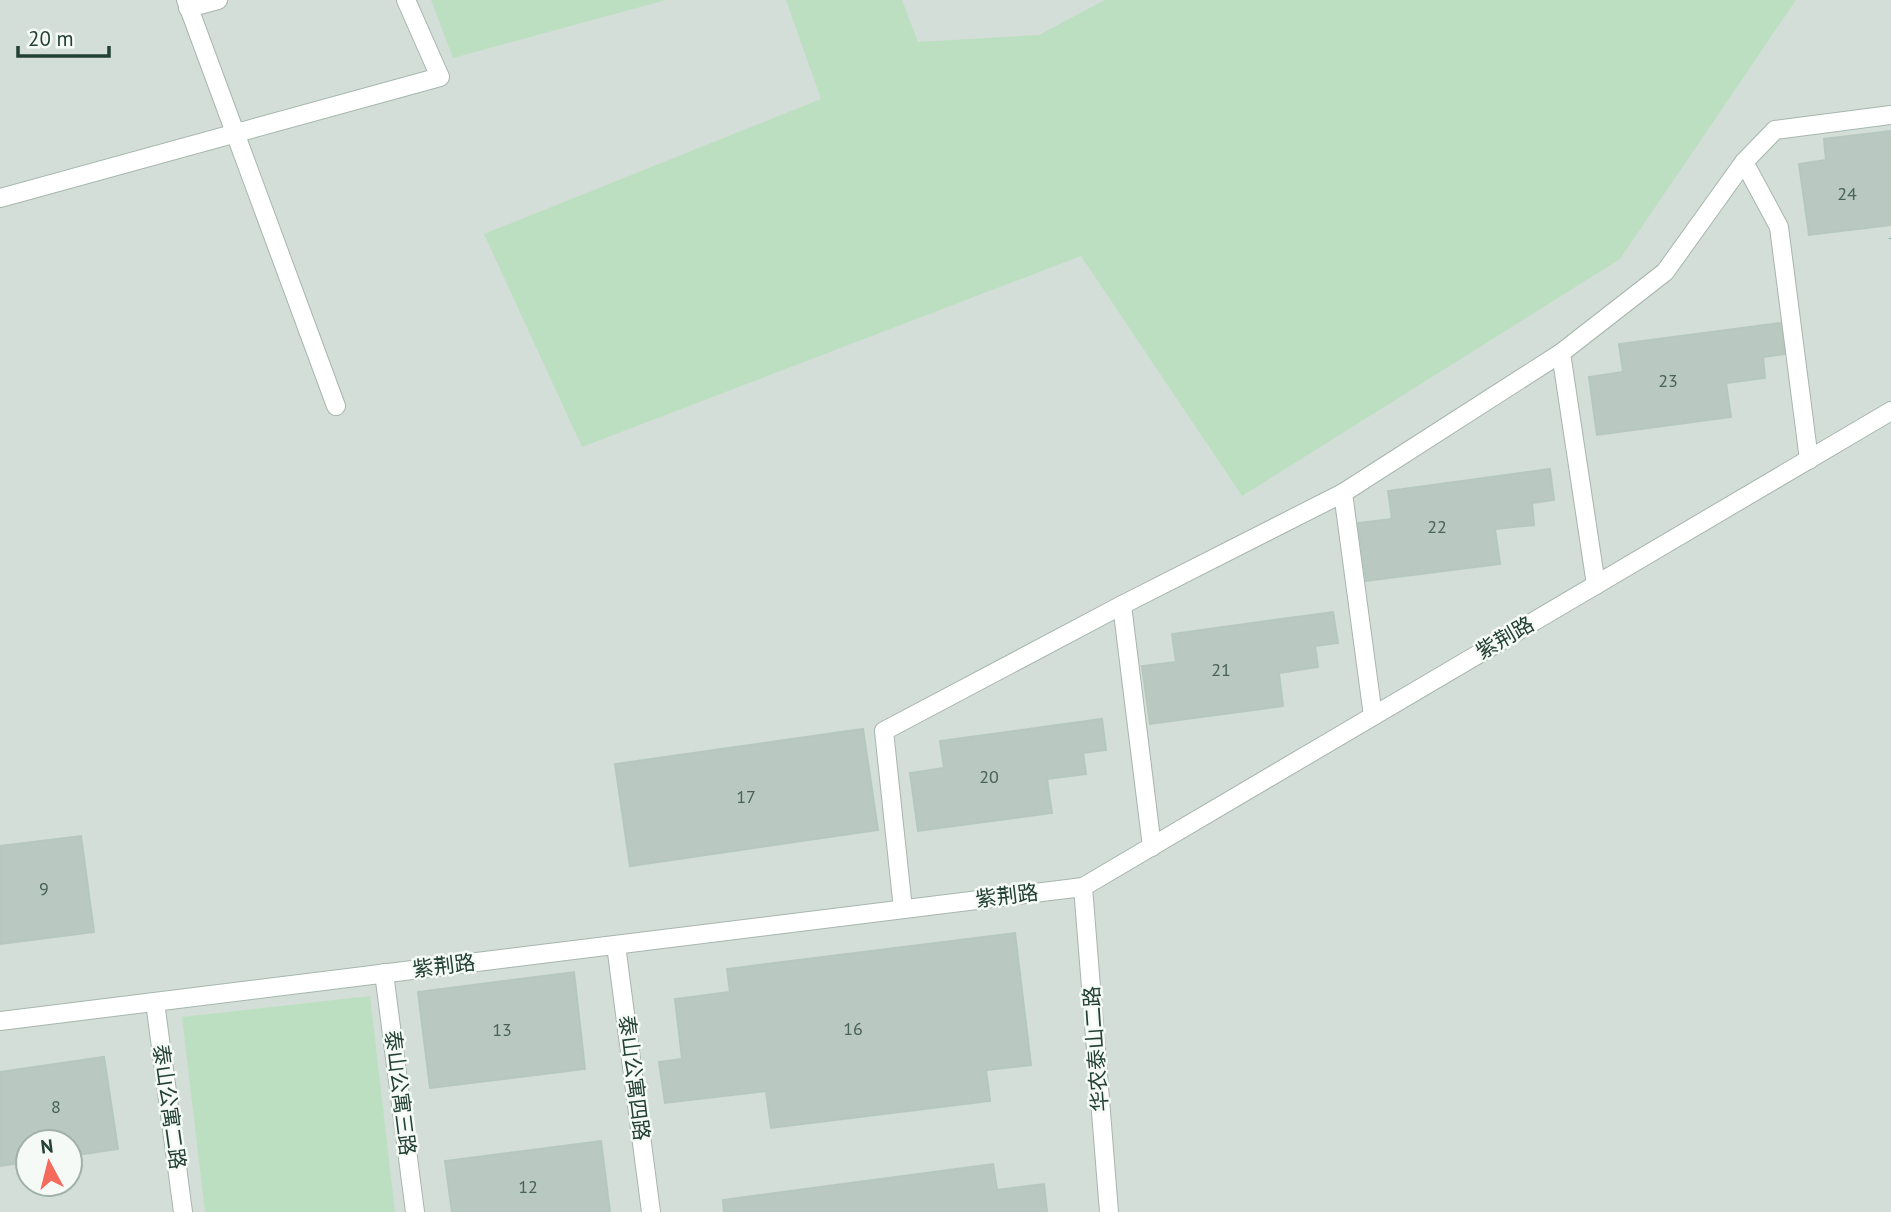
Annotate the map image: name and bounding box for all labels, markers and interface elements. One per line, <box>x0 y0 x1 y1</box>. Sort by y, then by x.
scale bar <box>18 14 108 58</box>
text: 20 m <box>28 25 74 52</box>
house number: 24 <box>1837 182 1857 205</box>
house number: 23 <box>1658 369 1678 392</box>
house number: 22 <box>1427 515 1447 538</box>
street label: 紫荆路 <box>1471 610 1539 665</box>
house number: 21 <box>1211 658 1231 681</box>
house number: 20 <box>979 765 999 788</box>
house number: 17 <box>736 785 756 808</box>
house number: 9 <box>39 877 49 900</box>
street label: 紫荆路 <box>974 878 1040 913</box>
street label: 紫荆路 <box>411 948 477 983</box>
street label: 华农泰山二路 <box>1078 985 1113 1113</box>
street label: 泰山公寓四路 <box>613 1014 656 1142</box>
house number: 16 <box>843 1017 863 1040</box>
house number: 13 <box>492 1018 512 1041</box>
street label: 泰山公寓三路 <box>379 1029 422 1157</box>
street label: 泰山公寓二路 <box>147 1043 192 1171</box>
house number: 8 <box>51 1095 61 1118</box>
north arrow <box>14 1128 84 1198</box>
text: N <box>39 1133 55 1159</box>
house number: 12 <box>518 1175 538 1198</box>

